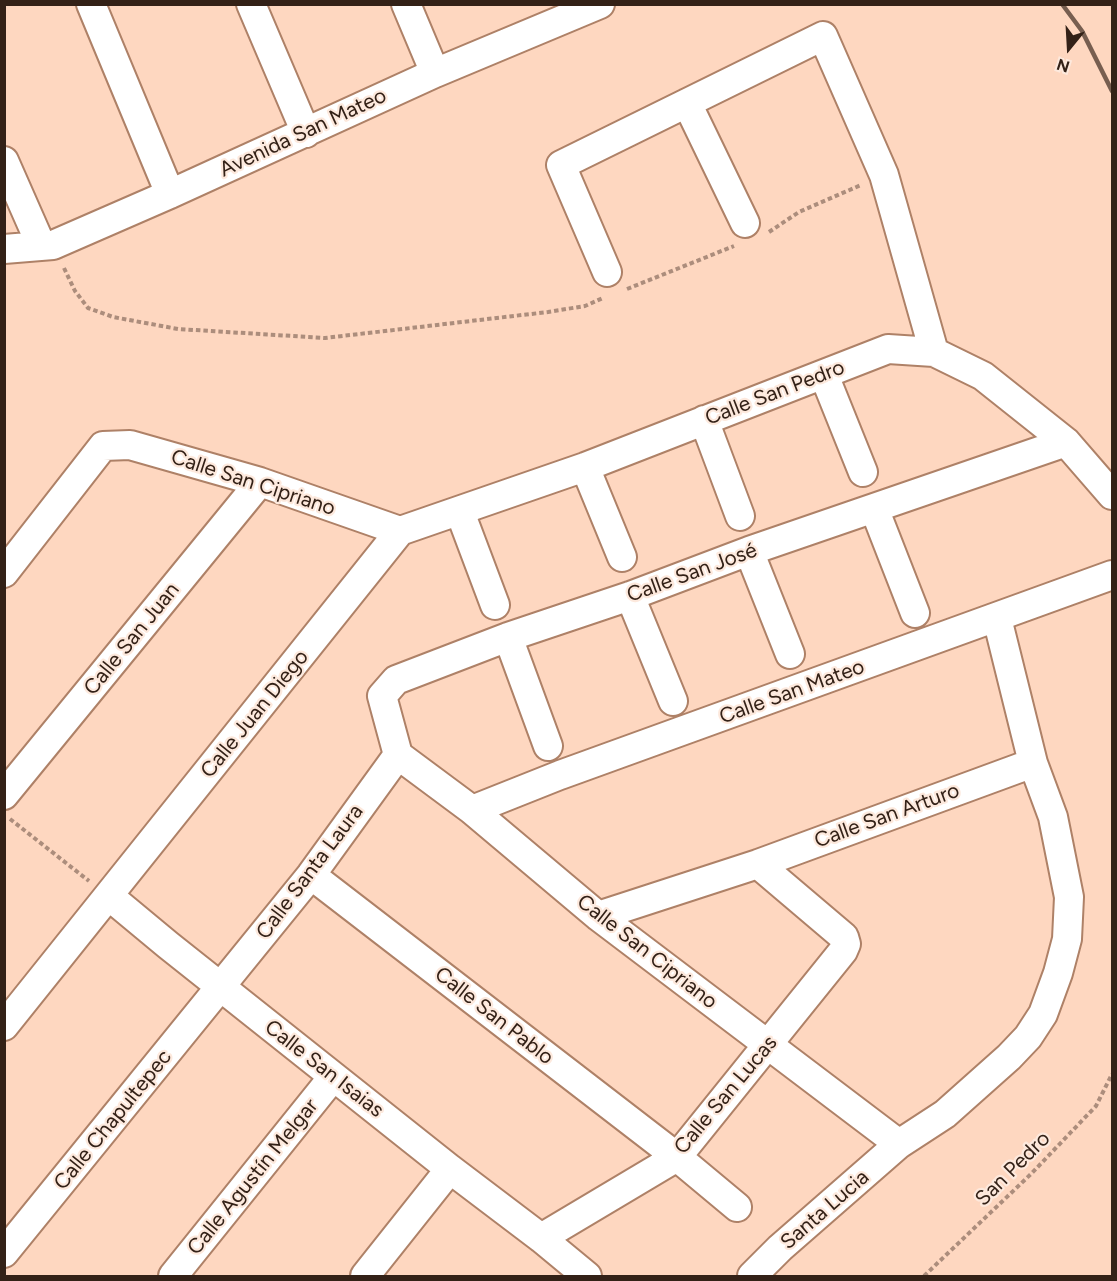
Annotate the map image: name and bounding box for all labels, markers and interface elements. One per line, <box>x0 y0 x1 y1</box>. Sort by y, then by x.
north arrow <box>1039 18 1099 78</box>
text: N <box>1054 55 1072 77</box>
street label: Avenida San Mateo <box>215 83 391 183</box>
street label: Calle San Pedro <box>702 355 848 431</box>
street label: Calle San Cipriano <box>168 445 338 521</box>
street label: Calle San José <box>624 538 760 608</box>
street label: Calle San Juan <box>79 578 185 700</box>
street label: Calle Juan Diego <box>196 645 314 783</box>
street label: Calle San Mateo <box>716 654 868 730</box>
street label: Calle San Arturo <box>811 778 963 854</box>
street label: Calle Santa Laura <box>251 800 369 944</box>
street label: Calle San Cipriano <box>572 889 722 1015</box>
street label: Calle San Pablo <box>429 962 559 1070</box>
street label: Calle San Isaias <box>260 1015 388 1123</box>
street label: Calle San Lucas <box>669 1031 783 1159</box>
street label: Calle Chapultepec <box>49 1045 177 1195</box>
street label: Calle Agustín Melgar <box>182 1094 324 1260</box>
street label: San Pedro <box>970 1126 1056 1212</box>
street label: Santa Lucia <box>776 1165 874 1255</box>

